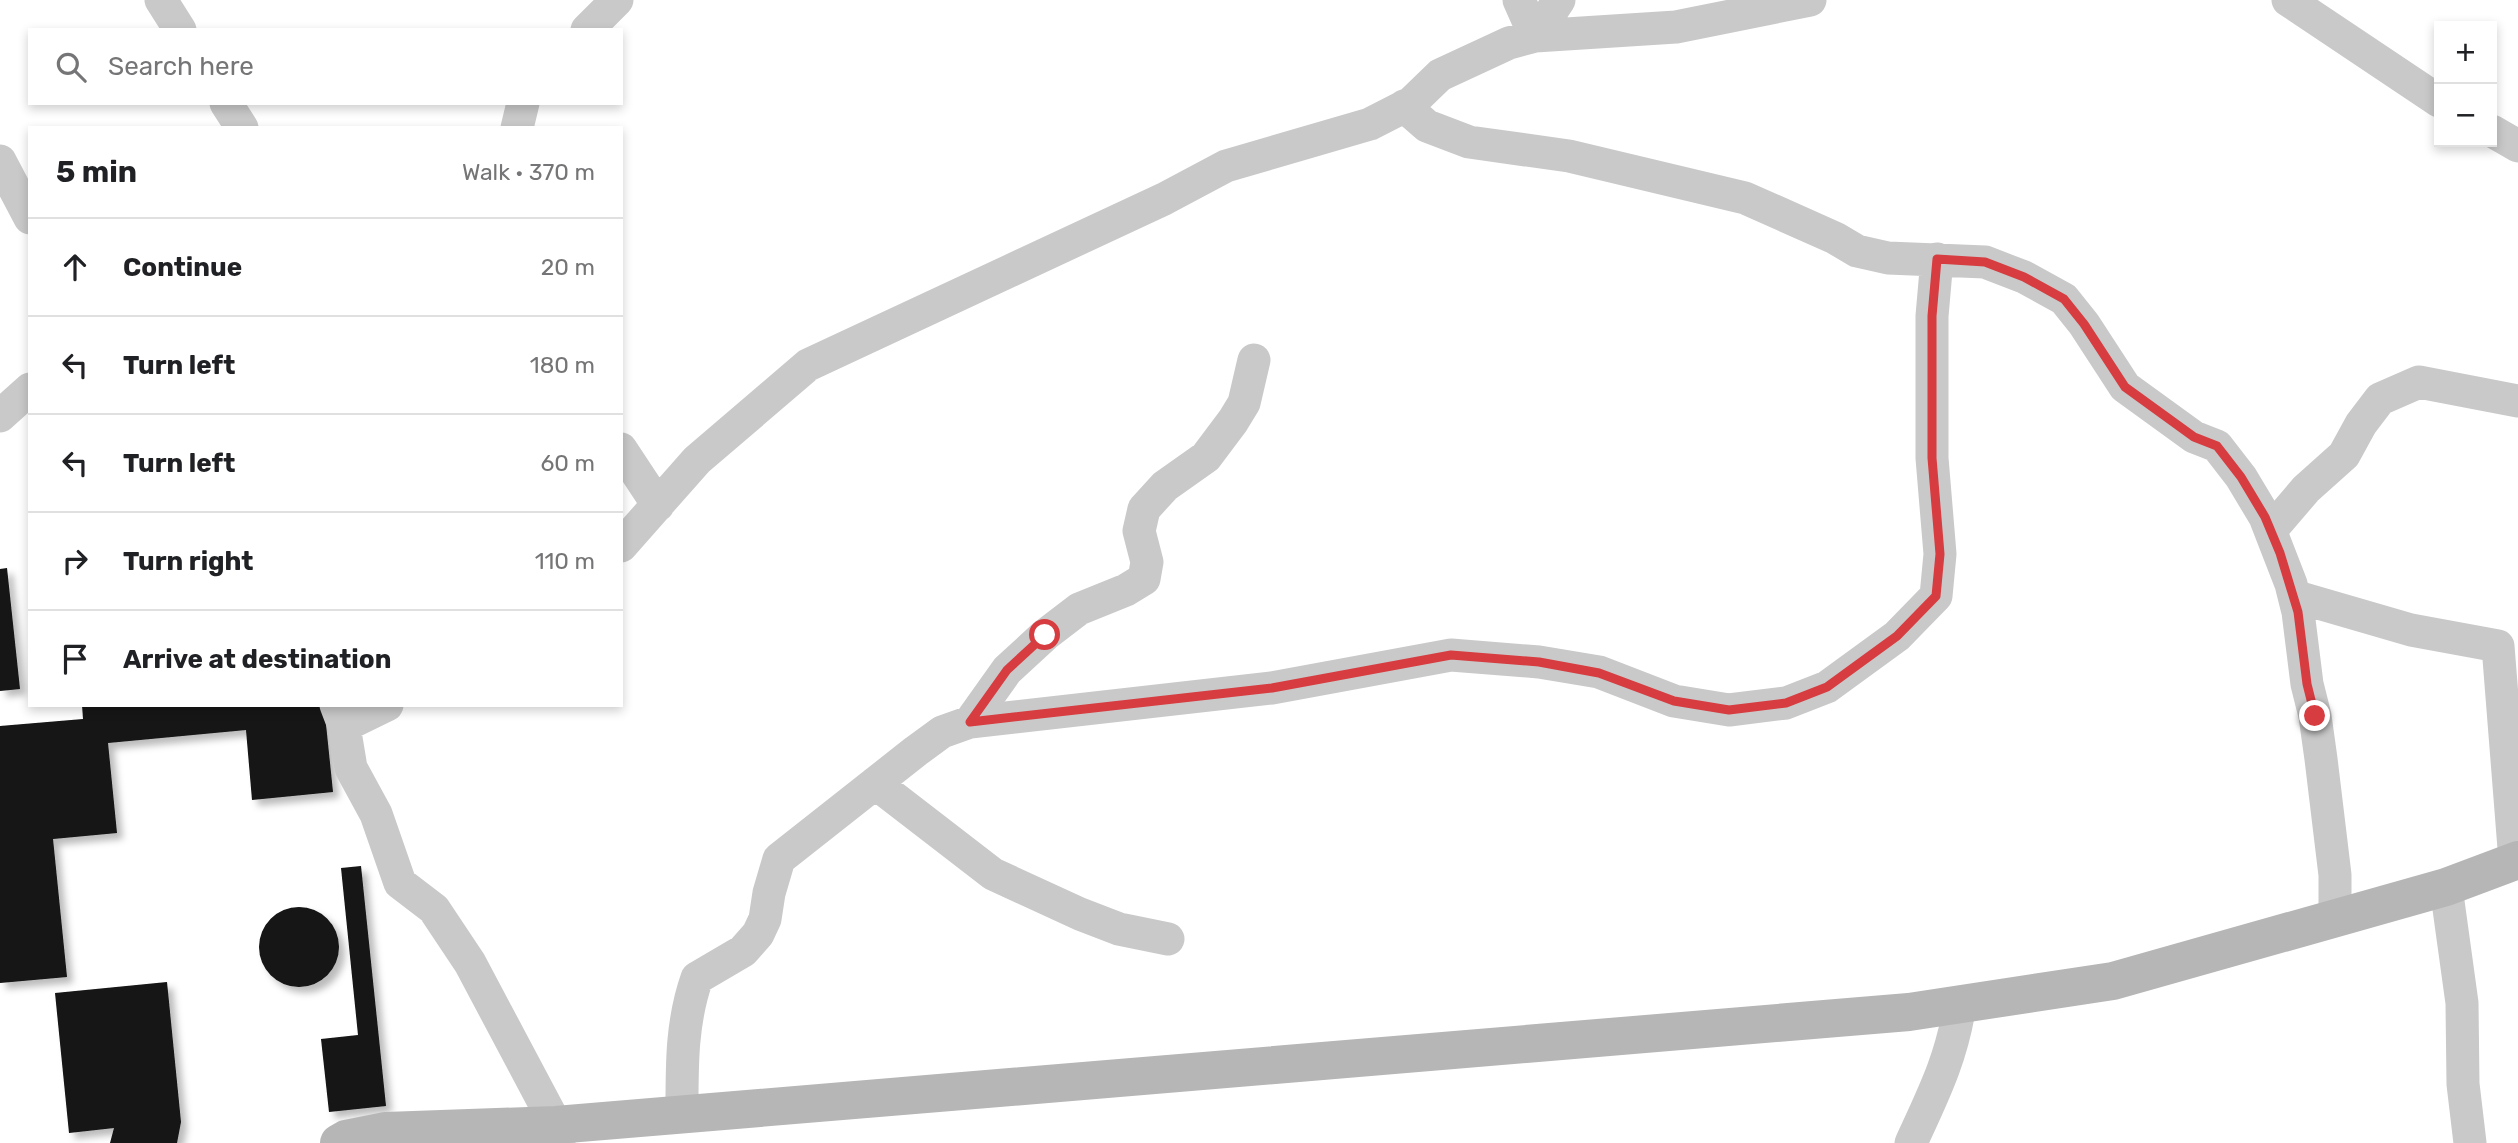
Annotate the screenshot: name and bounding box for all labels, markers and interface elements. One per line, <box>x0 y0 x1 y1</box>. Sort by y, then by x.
map controls <box>2434 21 2497 147</box>
button: + <box>2434 21 2497 84</box>
search box <box>28 28 623 105</box>
icon: search <box>52 48 90 86</box>
text: Search here <box>108 51 254 82</box>
button: − <box>2434 84 2497 147</box>
text: 5 min <box>56 154 137 190</box>
text: Walk · 370 m <box>462 158 595 186</box>
icon: ahead <box>56 248 94 286</box>
text: Continue <box>123 252 242 283</box>
text: 20 m <box>541 253 595 281</box>
icon: left <box>56 346 94 384</box>
text: Turn left <box>123 350 235 381</box>
text: 180 m <box>530 351 595 379</box>
icon: left <box>56 444 94 482</box>
text: Turn left <box>123 448 235 479</box>
text: 60 m <box>540 449 595 477</box>
icon: right <box>56 542 94 580</box>
text: Turn right <box>123 546 253 577</box>
text: 110 m <box>535 547 595 575</box>
route start <box>1029 619 1060 650</box>
icon: arrive <box>56 640 94 678</box>
text: Arrive at destination <box>123 644 391 675</box>
route end <box>2299 700 2330 731</box>

